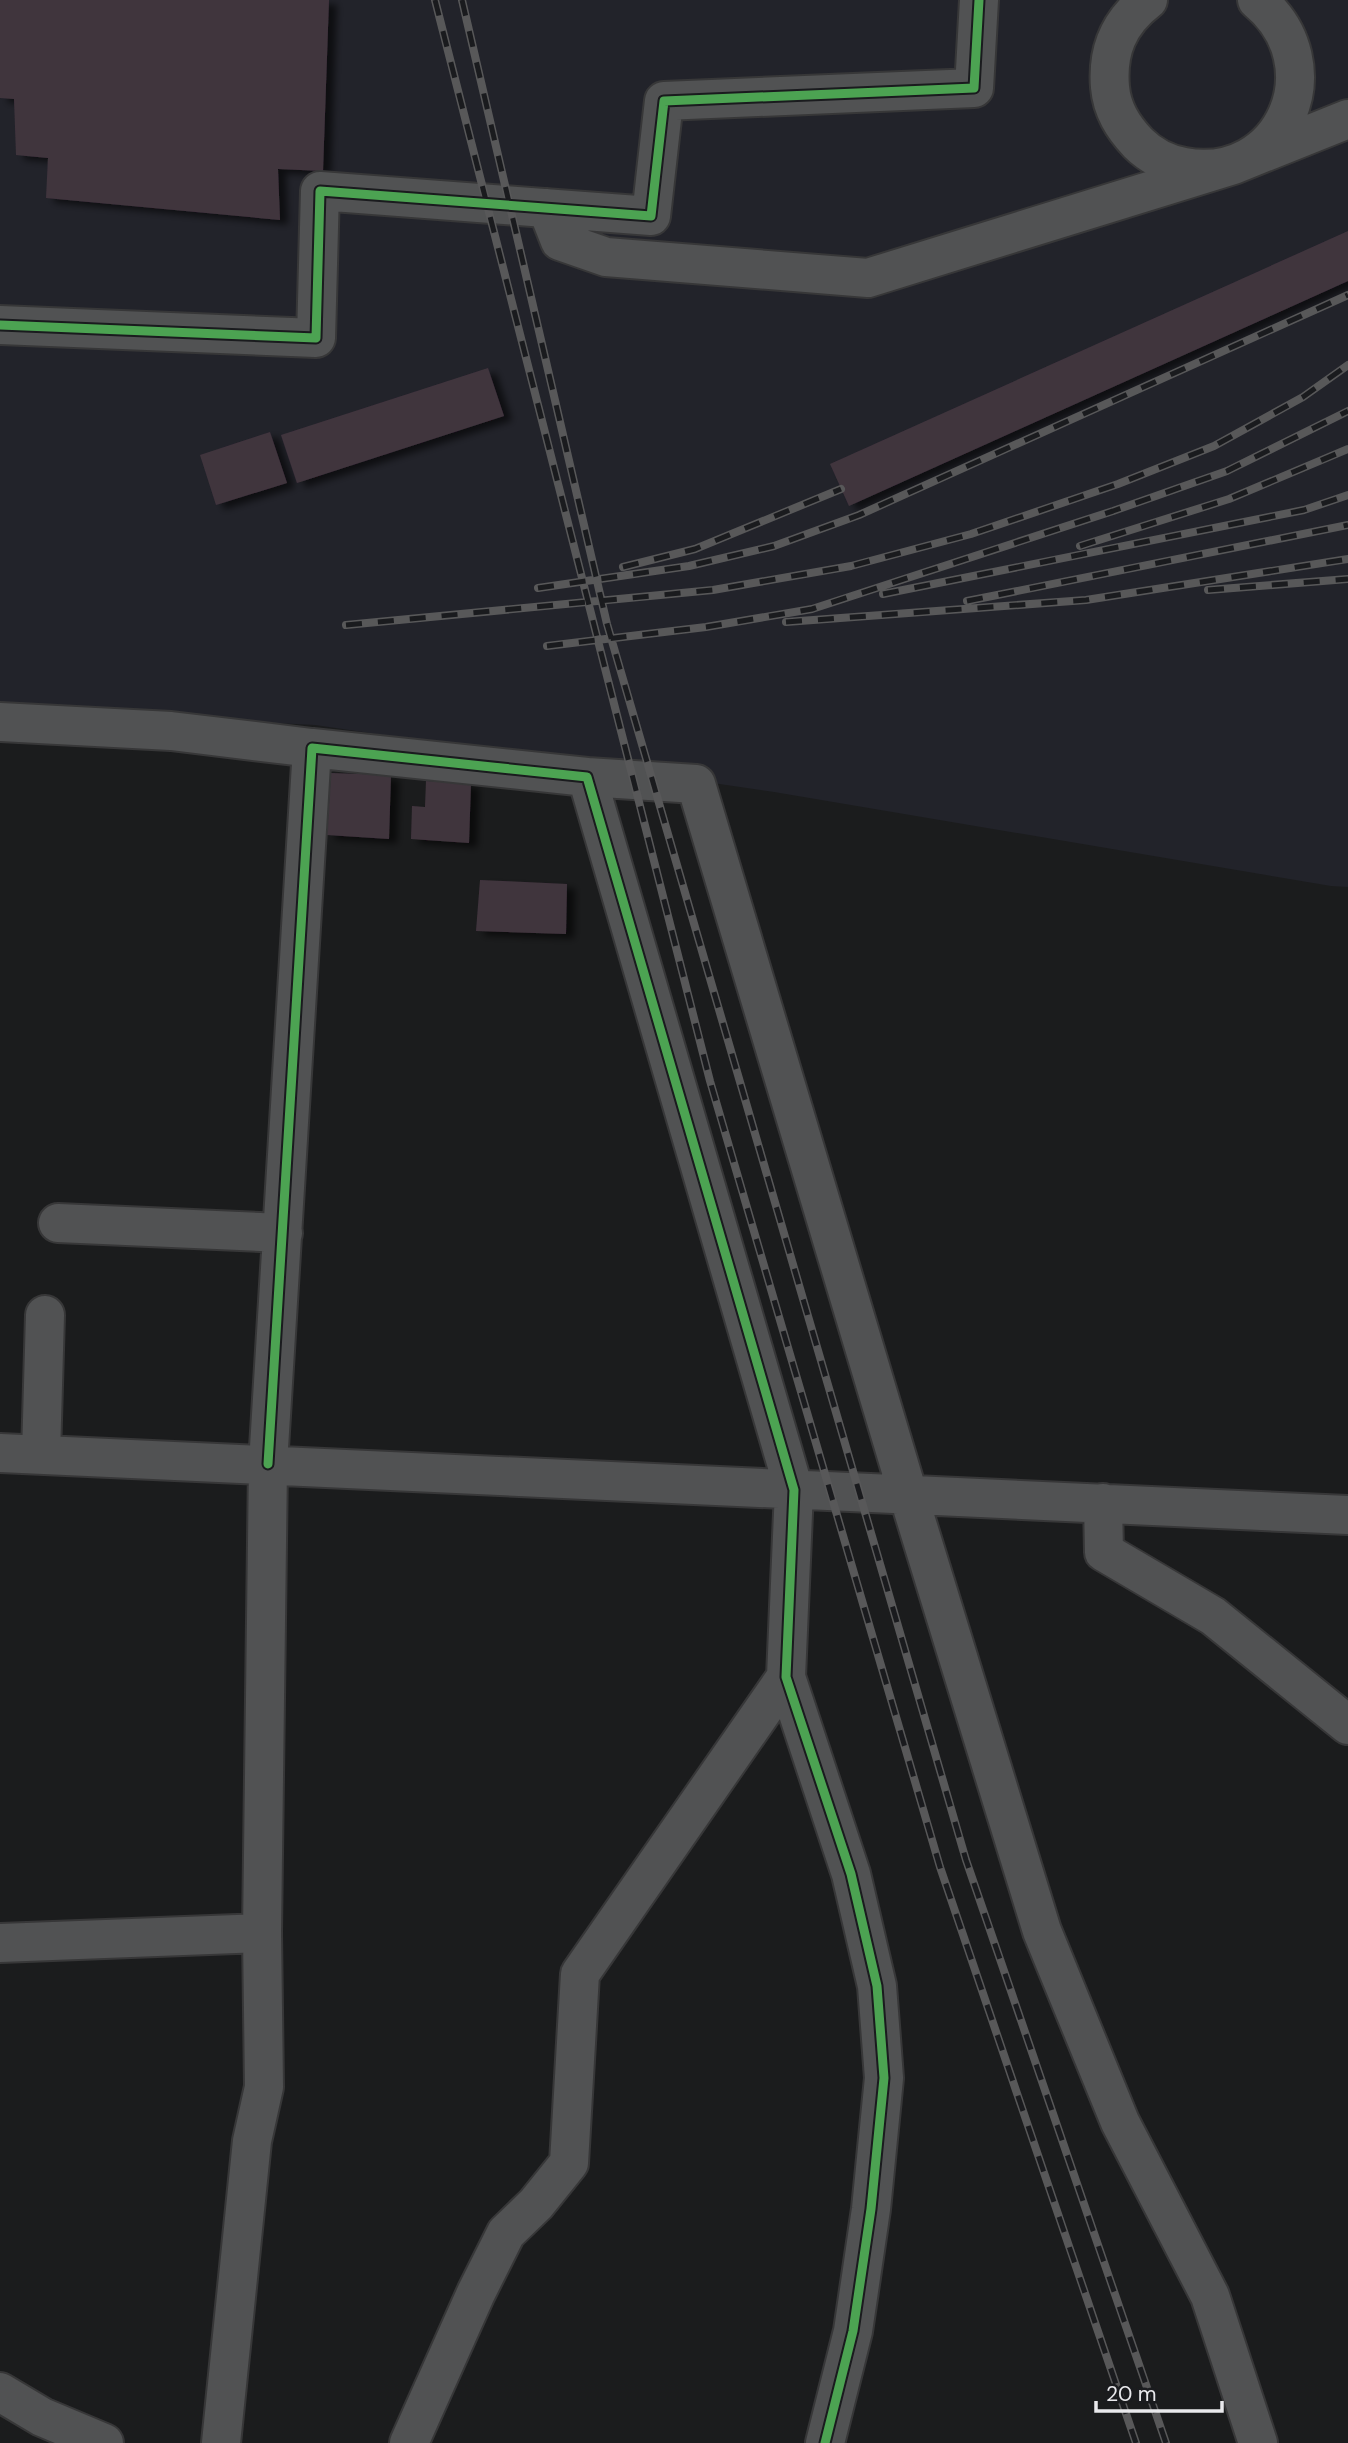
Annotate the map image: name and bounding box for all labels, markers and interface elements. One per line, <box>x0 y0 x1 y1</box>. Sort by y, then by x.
scale bar <box>1096 2370 1222 2414</box>
text: 20 m <box>1106 2380 1157 2408</box>

